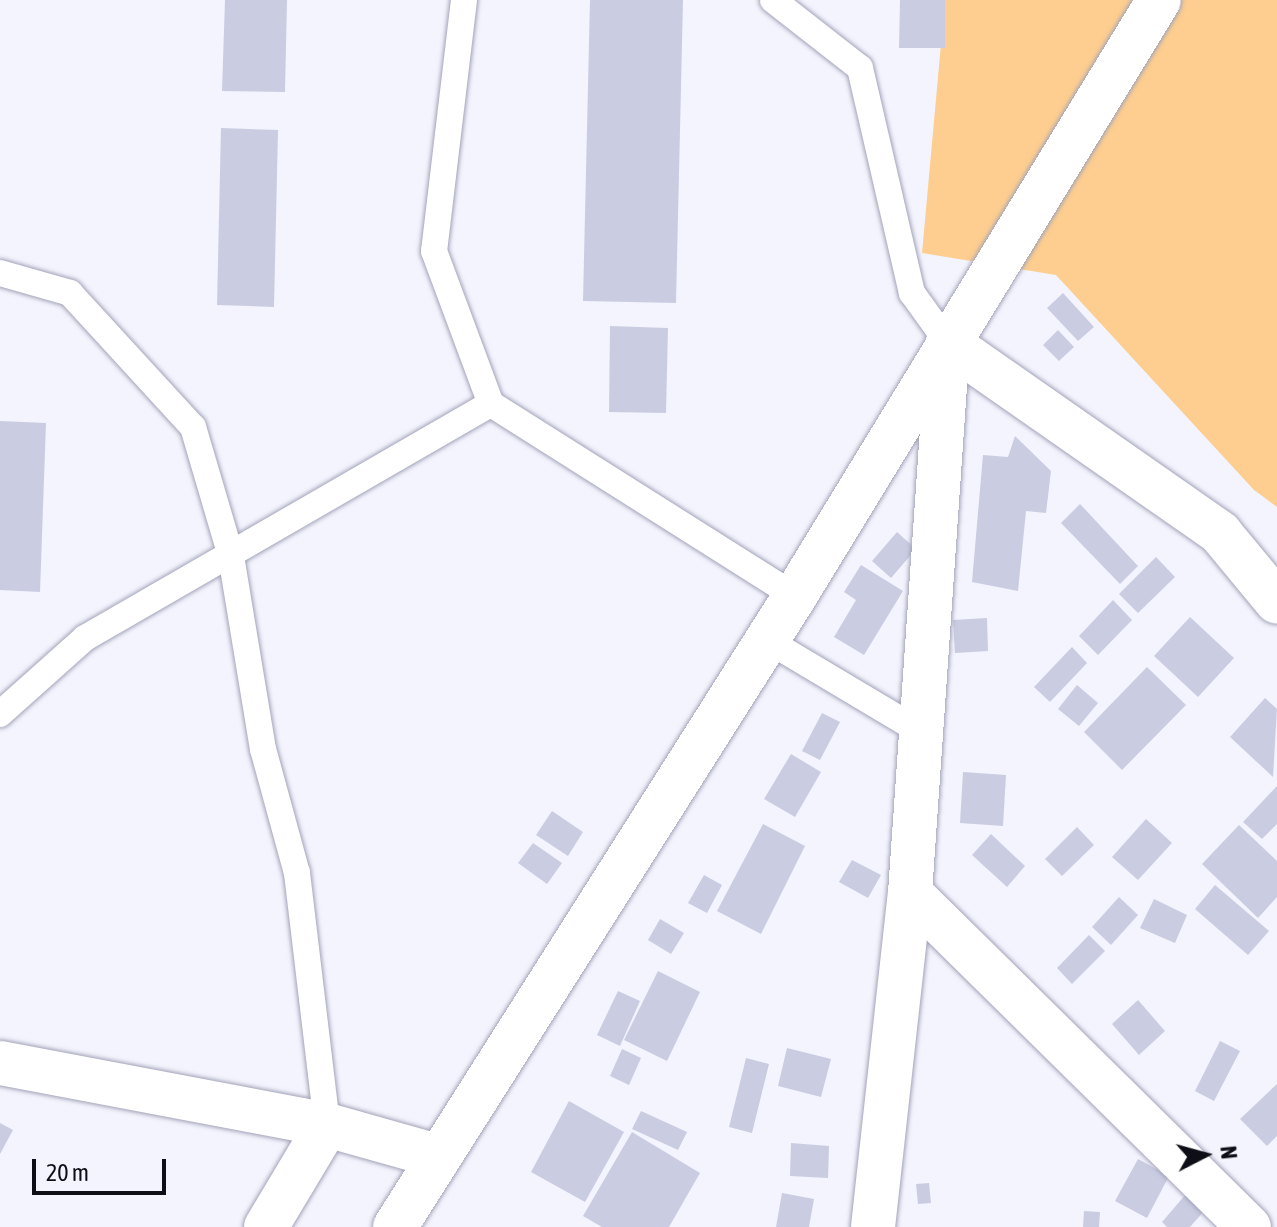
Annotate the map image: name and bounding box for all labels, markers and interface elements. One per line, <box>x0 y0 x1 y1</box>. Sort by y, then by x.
north arrow <box>1165 1115 1245 1195</box>
scale bar <box>36 1143 170 1193</box>
text: N <box>1215 1145 1242 1160</box>
text: 20 m <box>46 1159 89 1186</box>

